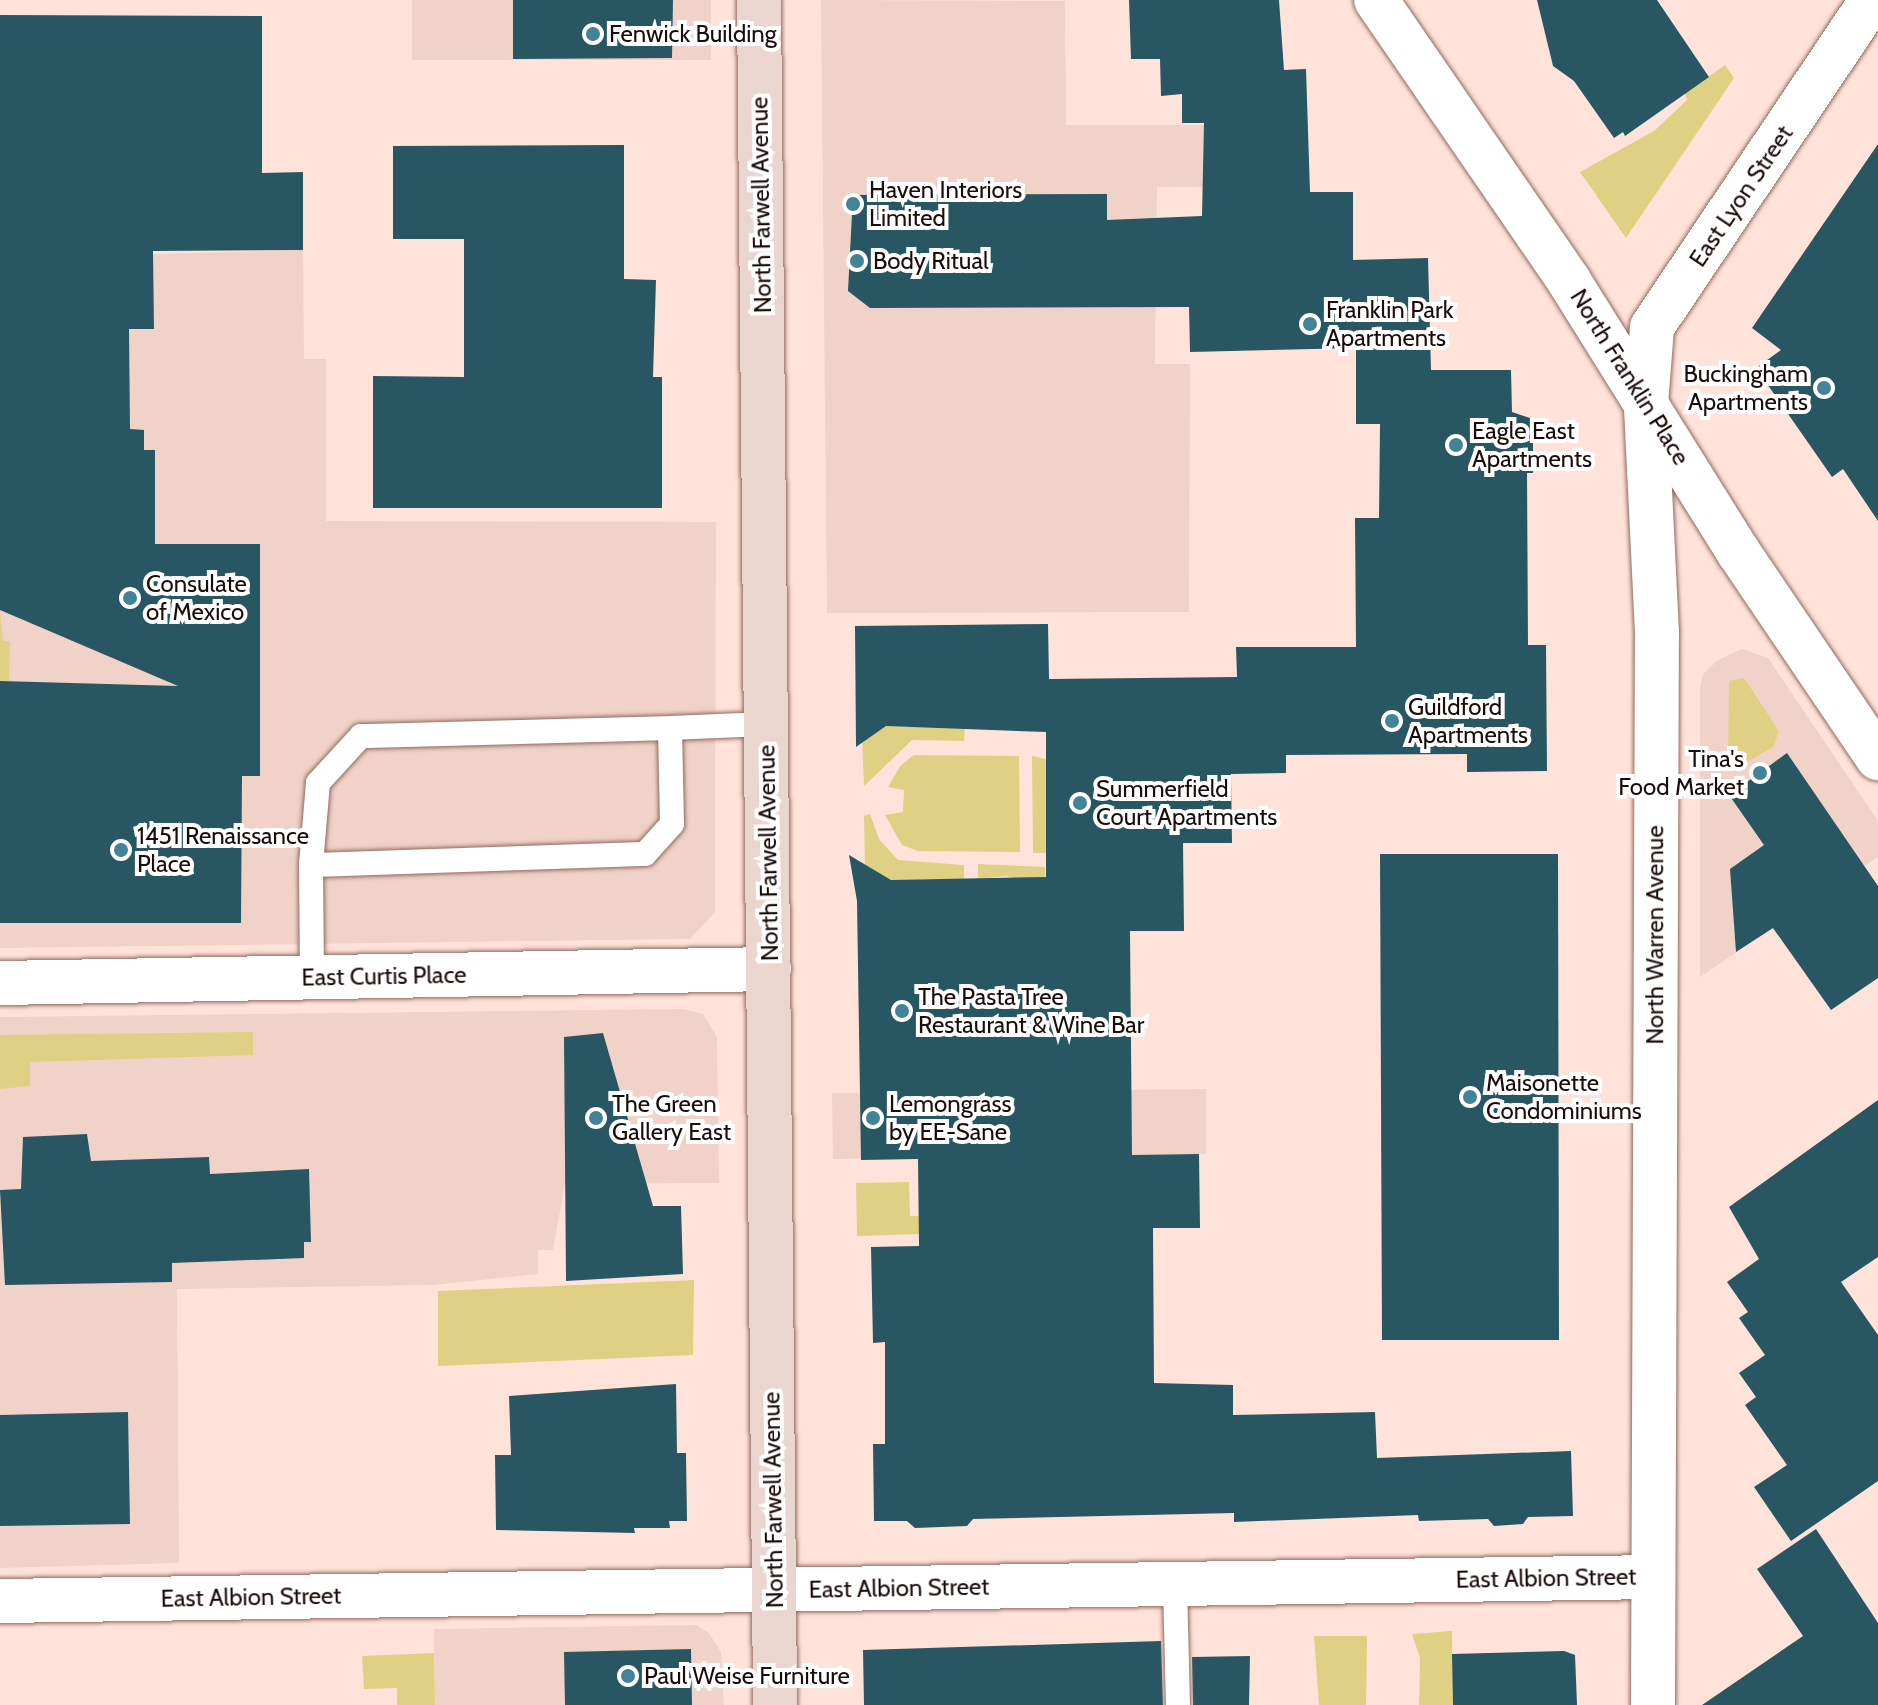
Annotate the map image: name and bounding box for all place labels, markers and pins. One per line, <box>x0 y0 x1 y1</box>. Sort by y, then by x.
place label: Fenwick Building <box>609 20 777 48</box>
marker: Fenwick Building <box>584 25 602 43</box>
place label: Haven Interiors Limited <box>869 176 1022 232</box>
marker: Haven Interiors Limited <box>844 195 862 213</box>
place label: Body Ritual <box>873 247 989 275</box>
marker: Body Ritual <box>848 252 866 270</box>
place label: Franklin Park Apartments <box>1326 296 1453 352</box>
marker: Franklin Park Apartments <box>1301 315 1319 333</box>
place label: Buckingham Apartments <box>1684 360 1808 416</box>
marker: Buckingham Apartments <box>1815 379 1833 397</box>
place label: Eagle East Apartments <box>1472 417 1592 473</box>
marker: Eagle East Apartments <box>1447 436 1465 454</box>
place label: Consulate of Mexico <box>146 570 247 626</box>
marker: Consulate of Mexico <box>121 589 139 607</box>
place label: Guildford Apartments <box>1408 693 1528 749</box>
marker: Guildford Apartments <box>1383 712 1401 730</box>
place label: Tina's Food Market <box>1618 745 1744 801</box>
marker: Tina's Food Market <box>1751 764 1769 782</box>
place label: Summerfield Court Apartments <box>1096 775 1277 831</box>
marker: Summerfield Court Apartments <box>1071 794 1089 812</box>
place label: 1451 Renaissance Place <box>137 822 309 878</box>
marker: 1451 Renaissance Place <box>112 841 130 859</box>
place label: The Pasta Tree Restaurant & Wine Bar <box>918 983 1144 1039</box>
marker: The Pasta Tree Restaurant & Wine Bar <box>893 1002 911 1020</box>
place label: Maisonette Condominiums <box>1486 1069 1642 1125</box>
marker: Maisonette Condominiums <box>1461 1088 1479 1106</box>
place label: The Green Gallery East <box>612 1090 731 1146</box>
place label: Lemongrass by EE-Sane <box>889 1090 1011 1146</box>
marker: The Green Gallery East <box>587 1109 605 1127</box>
marker: Lemongrass by EE-Sane <box>864 1109 882 1127</box>
place label: Paul Weise Furniture <box>644 1662 850 1690</box>
marker: Paul Weise Furniture <box>619 1667 637 1685</box>

